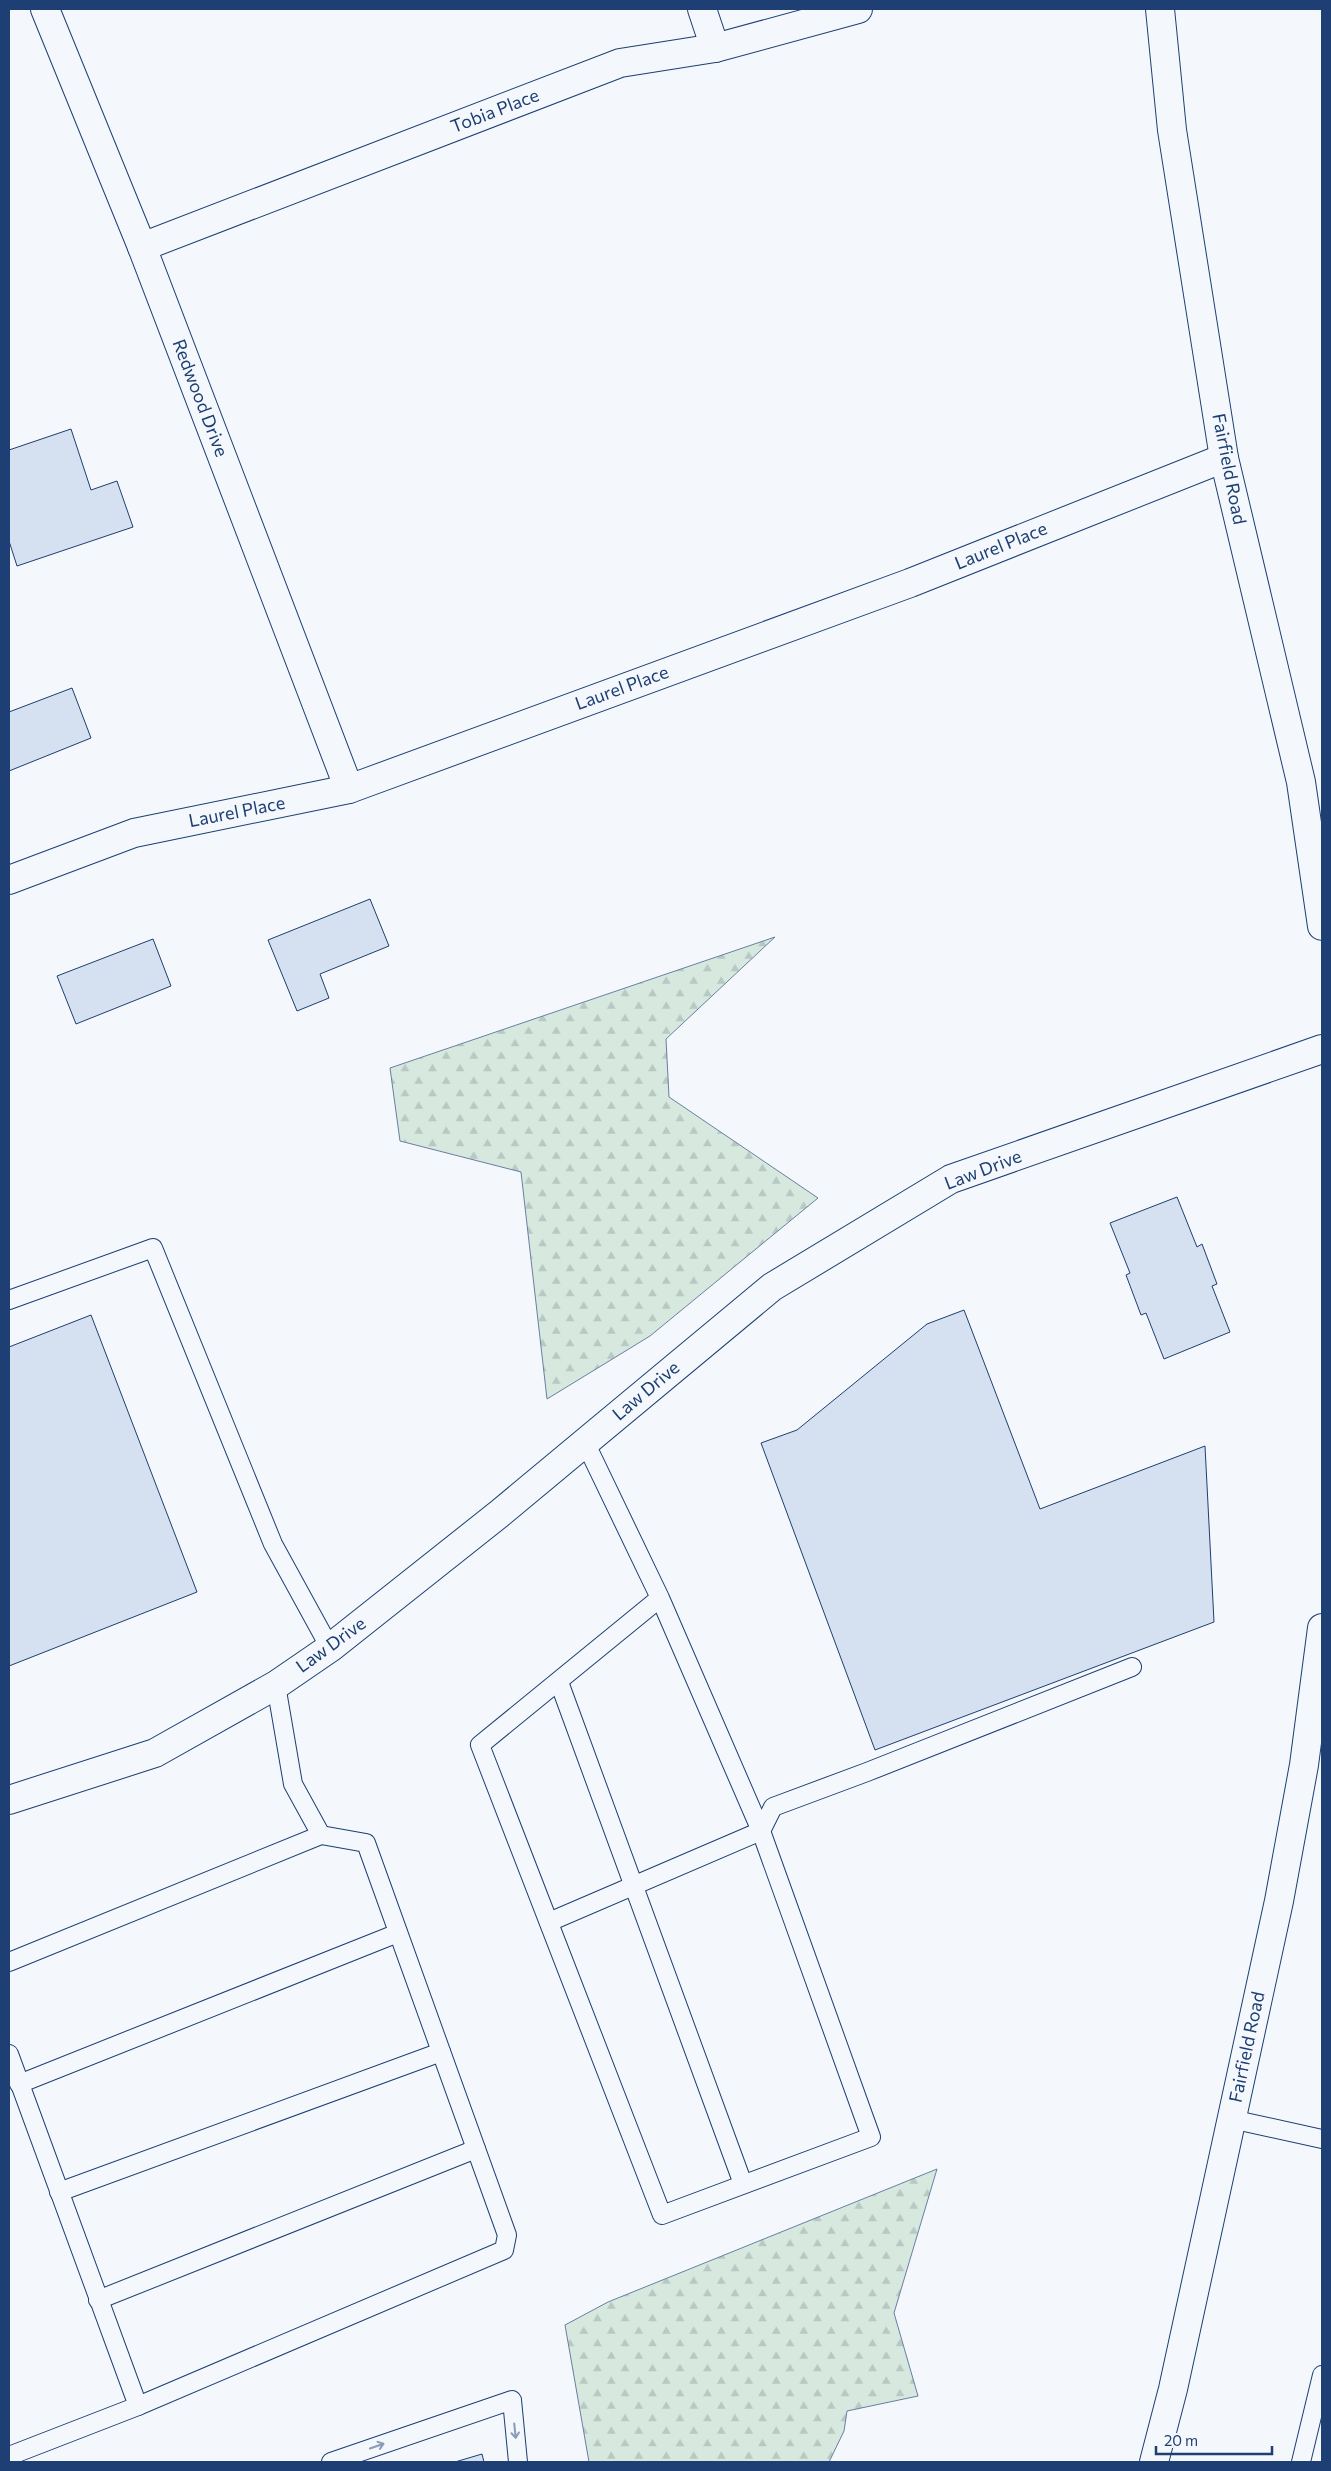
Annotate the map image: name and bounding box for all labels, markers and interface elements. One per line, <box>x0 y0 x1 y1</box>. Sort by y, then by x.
street label: Tobia Place <box>447 83 542 137</box>
street label: Redwood Drive <box>168 336 233 460</box>
street label: Fairfield Road <box>1208 411 1252 526</box>
street label: Laurel Place <box>951 517 1050 574</box>
street label: Laurel Place <box>572 660 671 714</box>
street label: Laurel Place <box>187 791 287 831</box>
street label: Law Drive <box>941 1144 1024 1194</box>
street label: Law Drive <box>607 1356 683 1425</box>
street label: Law Drive <box>291 1612 370 1677</box>
street label: Fairfield Road <box>1224 1989 1269 2104</box>
one-way arrow <box>510 2423 520 2439</box>
scale bar <box>1156 2424 1272 2456</box>
text: 20 m <box>1164 2431 1198 2449</box>
one-way arrow <box>369 2441 385 2450</box>

